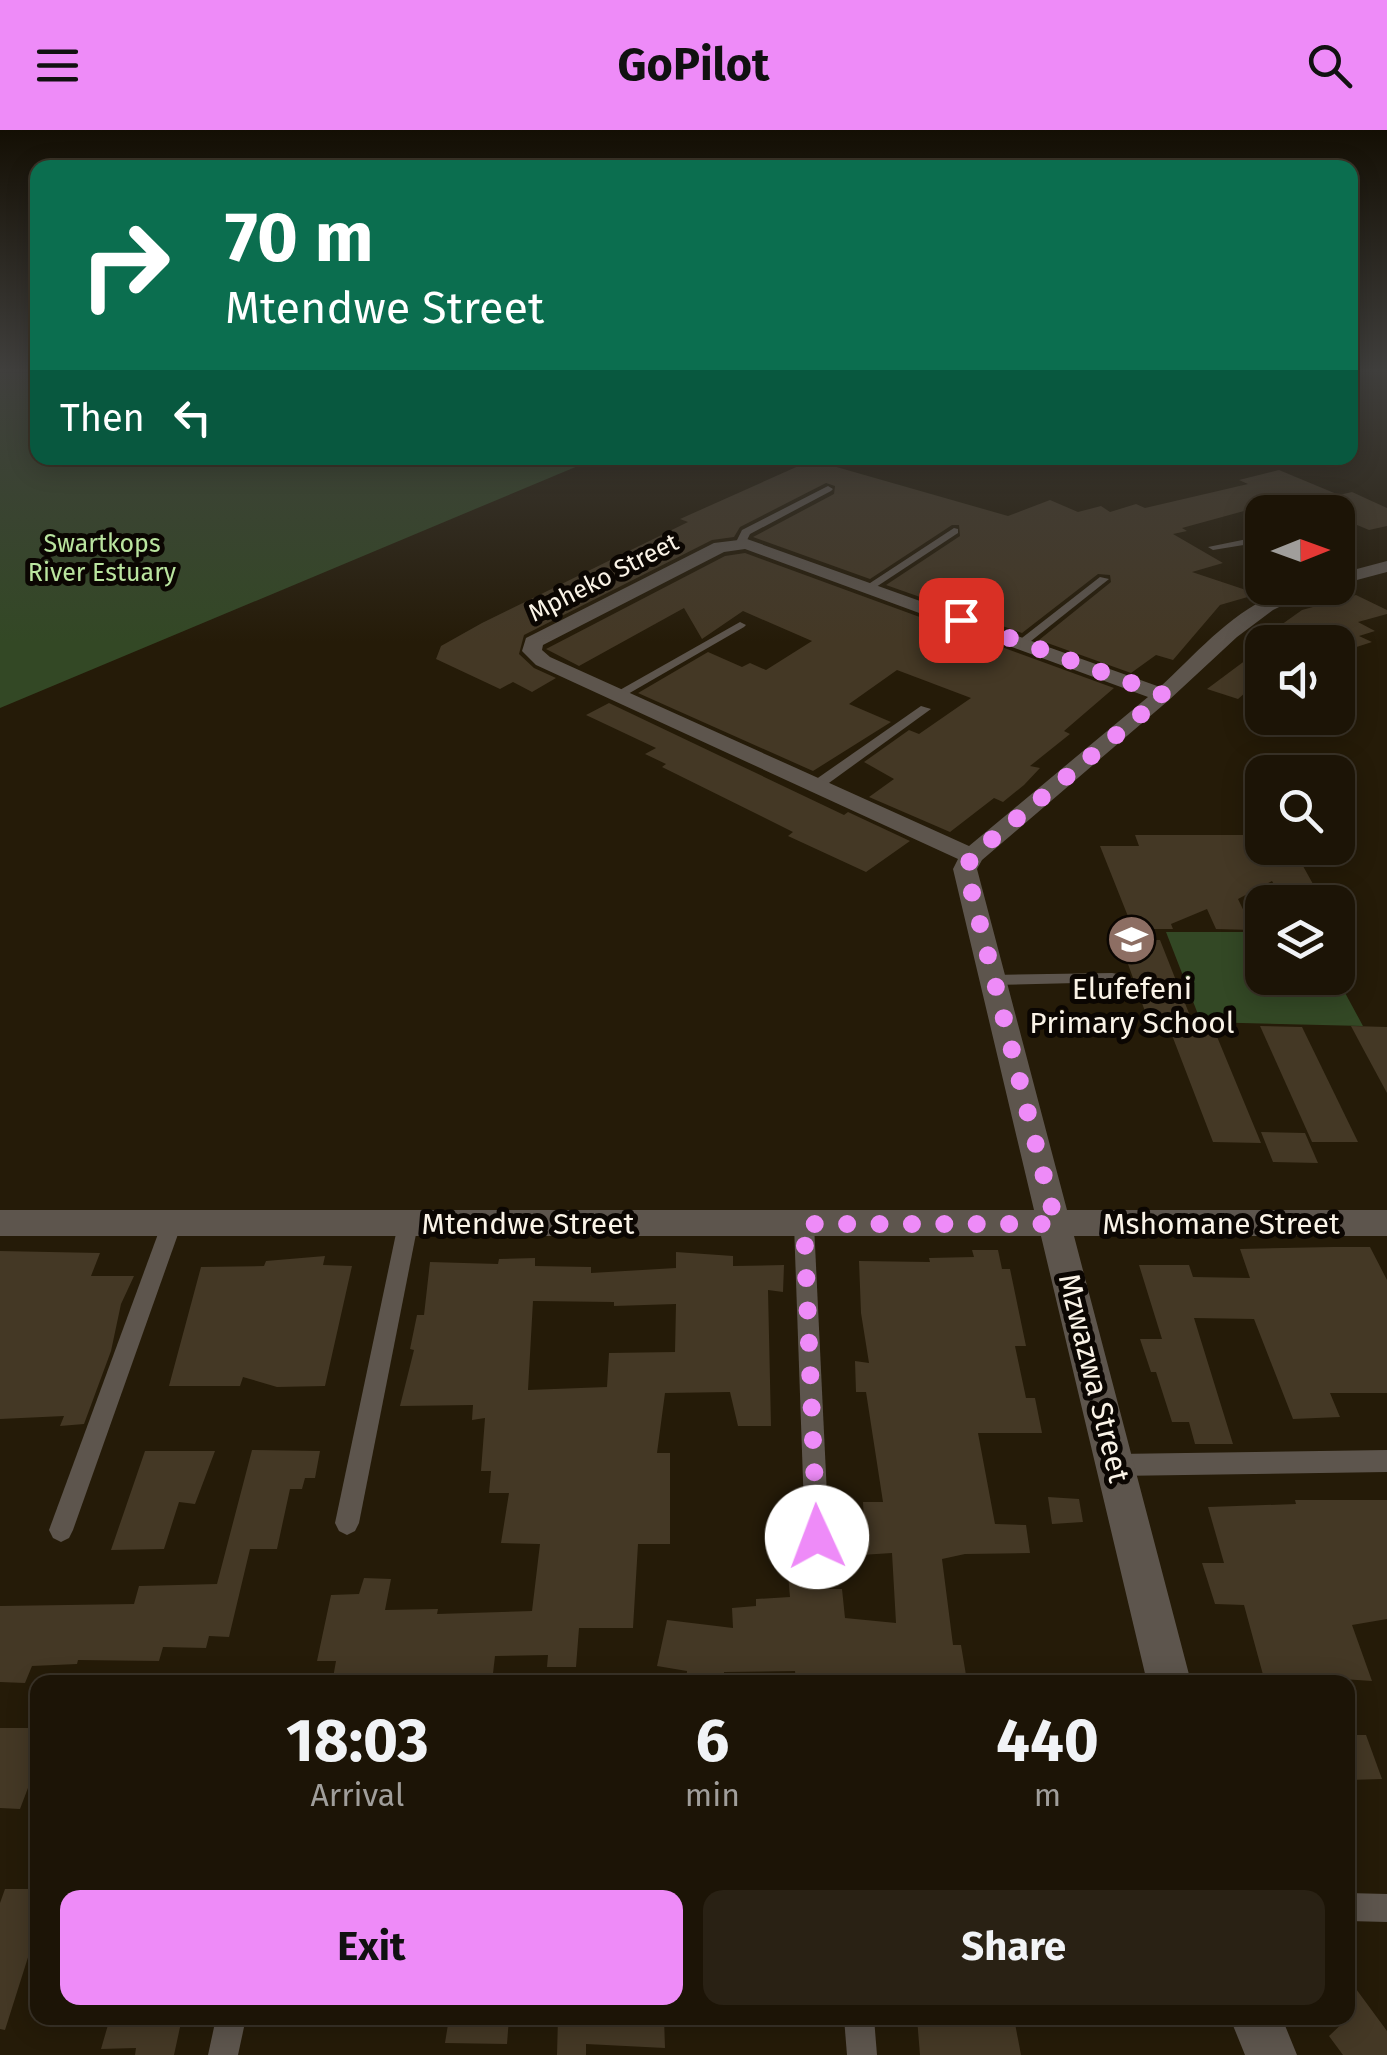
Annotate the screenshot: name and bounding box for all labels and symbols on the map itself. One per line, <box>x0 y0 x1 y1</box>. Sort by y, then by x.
north arrow <box>1245 495 1355 605</box>
street label: Mpheko Street <box>523 527 684 629</box>
park label: Swartkops River Estuary <box>28 529 177 588</box>
pin <box>919 578 1004 663</box>
school or university icon: Elufefeni Primary School <box>1106 914 1158 966</box>
place label: Elufefeni Primary School <box>1029 971 1235 1041</box>
street label: Mtendwe Street <box>422 1206 635 1242</box>
street label: Mshomane Street <box>1102 1206 1340 1242</box>
street label: Mzwazwa Street <box>1051 1270 1137 1486</box>
position arrow <box>765 1485 869 1589</box>

